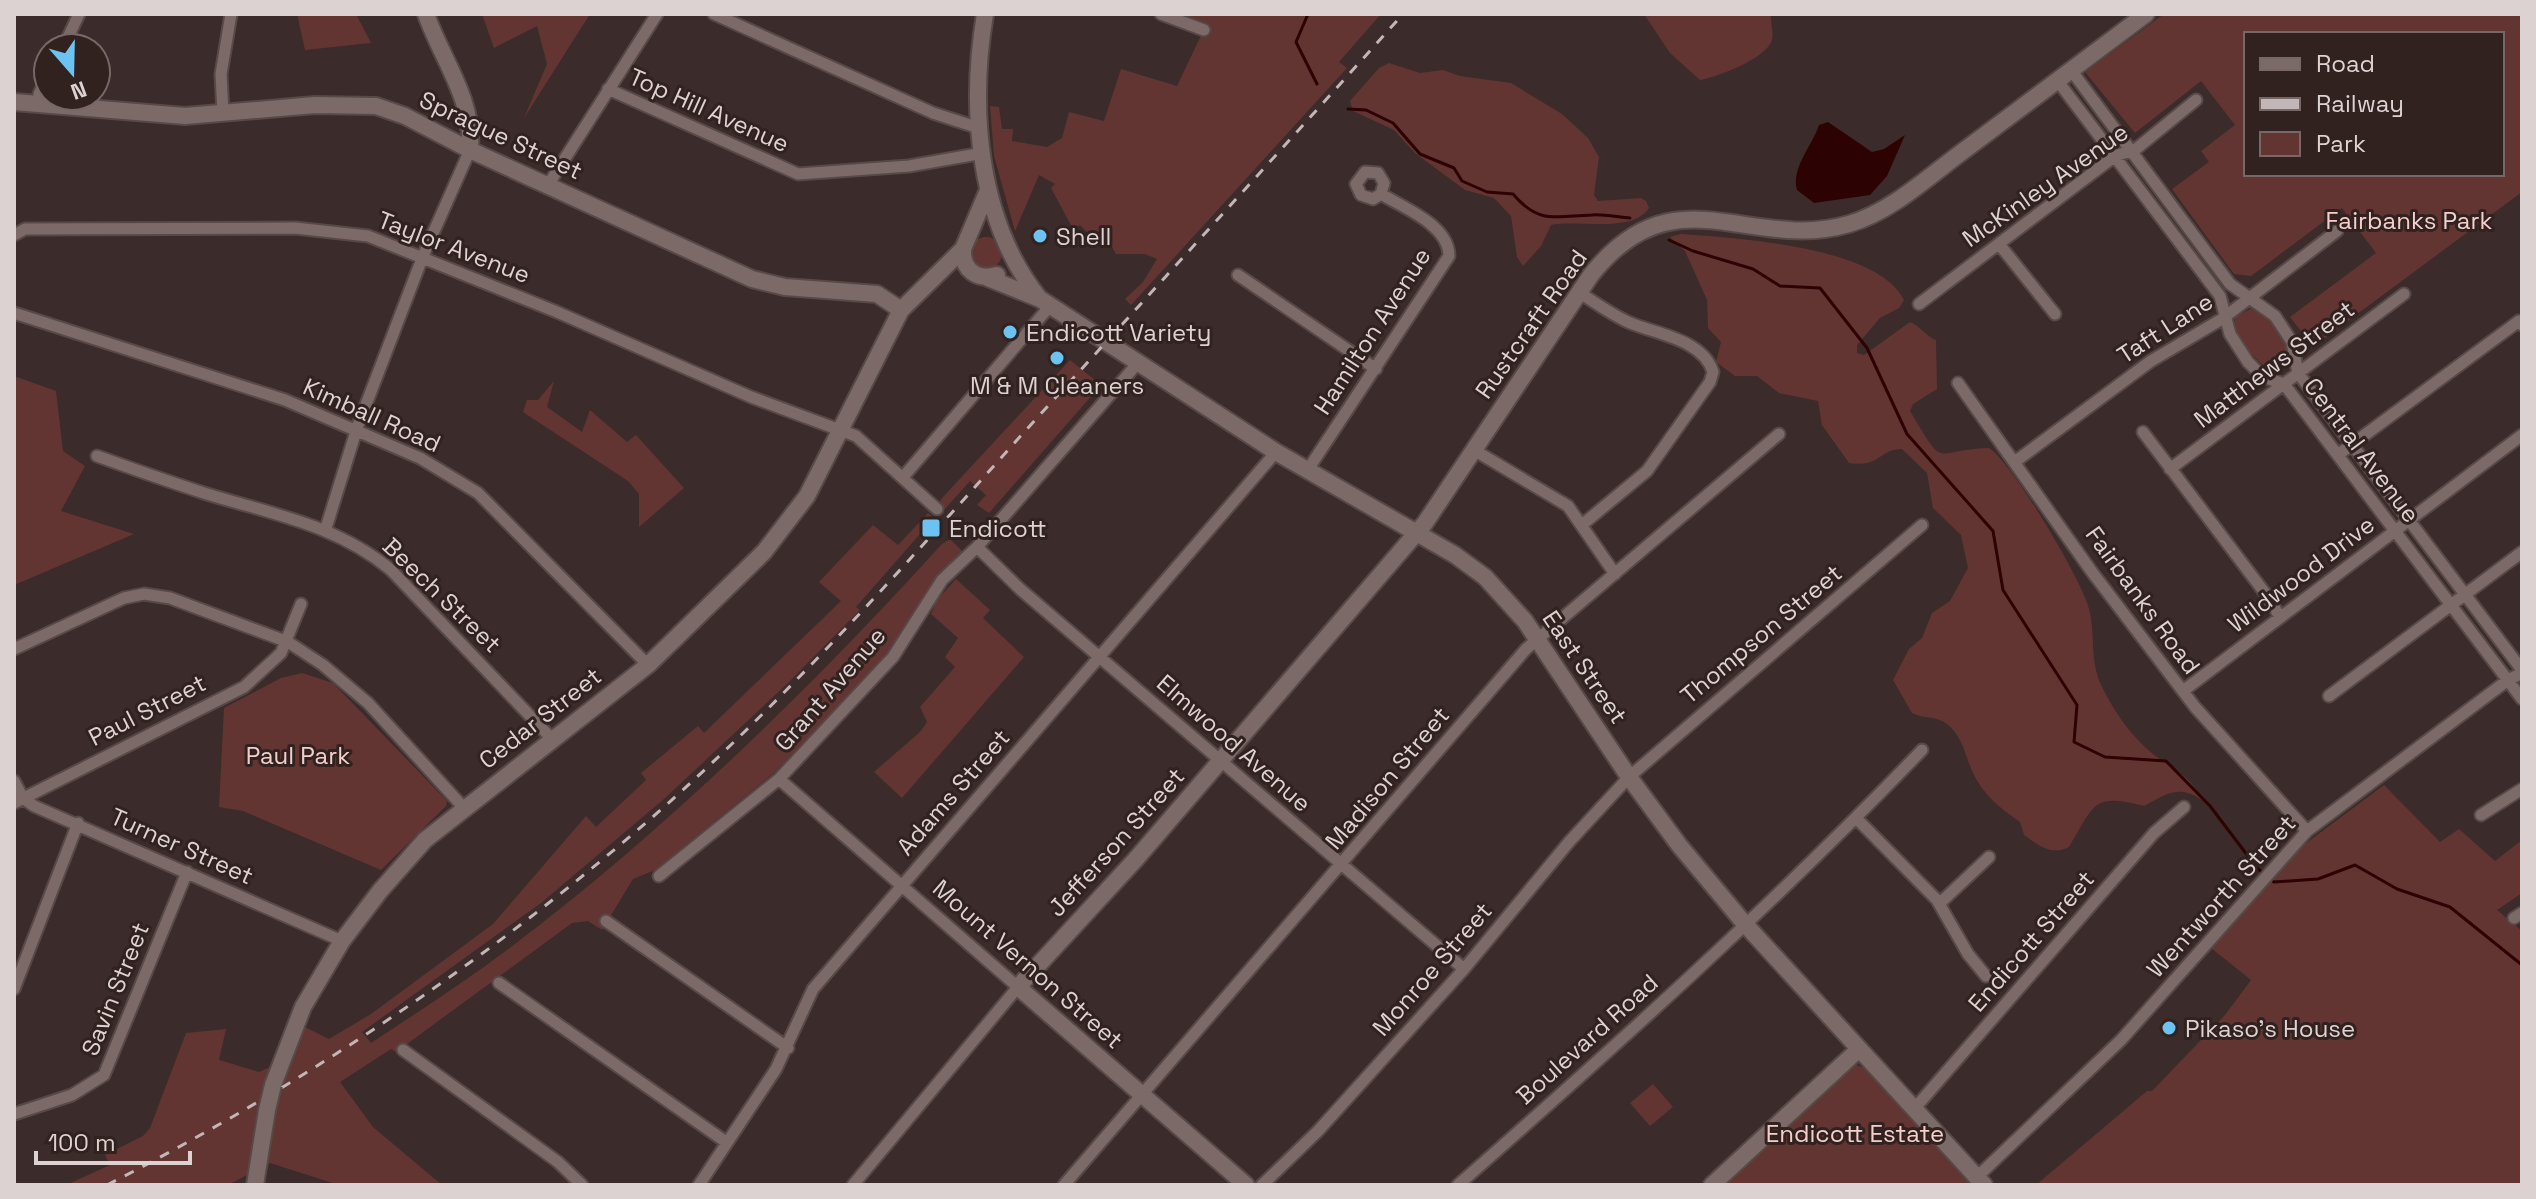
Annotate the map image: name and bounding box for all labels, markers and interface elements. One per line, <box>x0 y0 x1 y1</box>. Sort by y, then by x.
north arrow <box>32 32 112 112</box>
legend <box>2244 32 2504 176</box>
text: Road <box>2316 48 2375 79</box>
street label: Top Hill Avenue <box>624 61 794 159</box>
text: N <box>67 75 91 106</box>
street label: Sprague Street <box>415 84 587 186</box>
text: Railway <box>2316 88 2404 119</box>
street label: McKinley Avenue <box>1956 116 2134 254</box>
text: Park <box>2316 128 2366 159</box>
street label: Taylor Avenue <box>373 204 535 290</box>
park label: Fairbanks Park <box>2326 205 2492 236</box>
place label: Shell <box>1056 221 1111 252</box>
marker: Shell <box>1031 227 1049 245</box>
street label: Hamilton Avenue <box>1307 242 1437 420</box>
street label: Rustcraft Road <box>1468 243 1594 405</box>
street label: Taft Lane <box>2111 286 2219 370</box>
street label: Matthews Street <box>2187 293 2361 435</box>
place label: Endicott Variety <box>1026 317 1212 348</box>
marker: Endicott Variety <box>1001 323 1019 341</box>
marker: M & M Cleaners <box>1048 349 1066 367</box>
place label: M & M Cleaners <box>970 370 1144 401</box>
street label: Kimball Road <box>298 371 446 459</box>
street label: Central Avenue <box>2297 371 2427 529</box>
street label: Wildwood Drive <box>2221 509 2381 639</box>
place label: Endicott <box>949 513 1047 544</box>
marker: Endicott <box>920 517 942 539</box>
street label: Fairbanks Road <box>2079 520 2207 680</box>
street label: Beech Street <box>376 531 508 659</box>
street label: Thompson Street <box>1674 557 1848 711</box>
street label: East Street <box>1536 604 1634 730</box>
street label: Grant Avenue <box>768 621 892 757</box>
street label: Cedar Street <box>472 660 608 776</box>
street label: Paul Street <box>83 667 211 753</box>
street label: Elmwood Avenue <box>1150 667 1318 819</box>
street label: Madison Street <box>1318 700 1456 856</box>
street label: Adams Street <box>890 723 1016 861</box>
park label: Paul Park <box>246 740 350 771</box>
street label: Jefferson Street <box>1041 761 1191 923</box>
street label: Turner Street <box>106 801 258 891</box>
street label: Wentworth Street <box>2140 808 2302 984</box>
street label: Endicott Street <box>1961 864 2101 1018</box>
street label: Mount Vernon Street <box>926 873 1130 1055</box>
street label: Monroe Street <box>1365 896 1499 1042</box>
street label: Savin Street <box>74 918 156 1060</box>
street label: Boulevard Road <box>1510 967 1664 1111</box>
place label: Pikaso's House <box>2185 1013 2355 1044</box>
marker: Pikaso's House <box>2160 1019 2178 1037</box>
scale bar <box>36 1115 190 1165</box>
park label: Endicott Estate <box>1766 1118 1944 1149</box>
text: 100 m <box>48 1127 116 1158</box>

